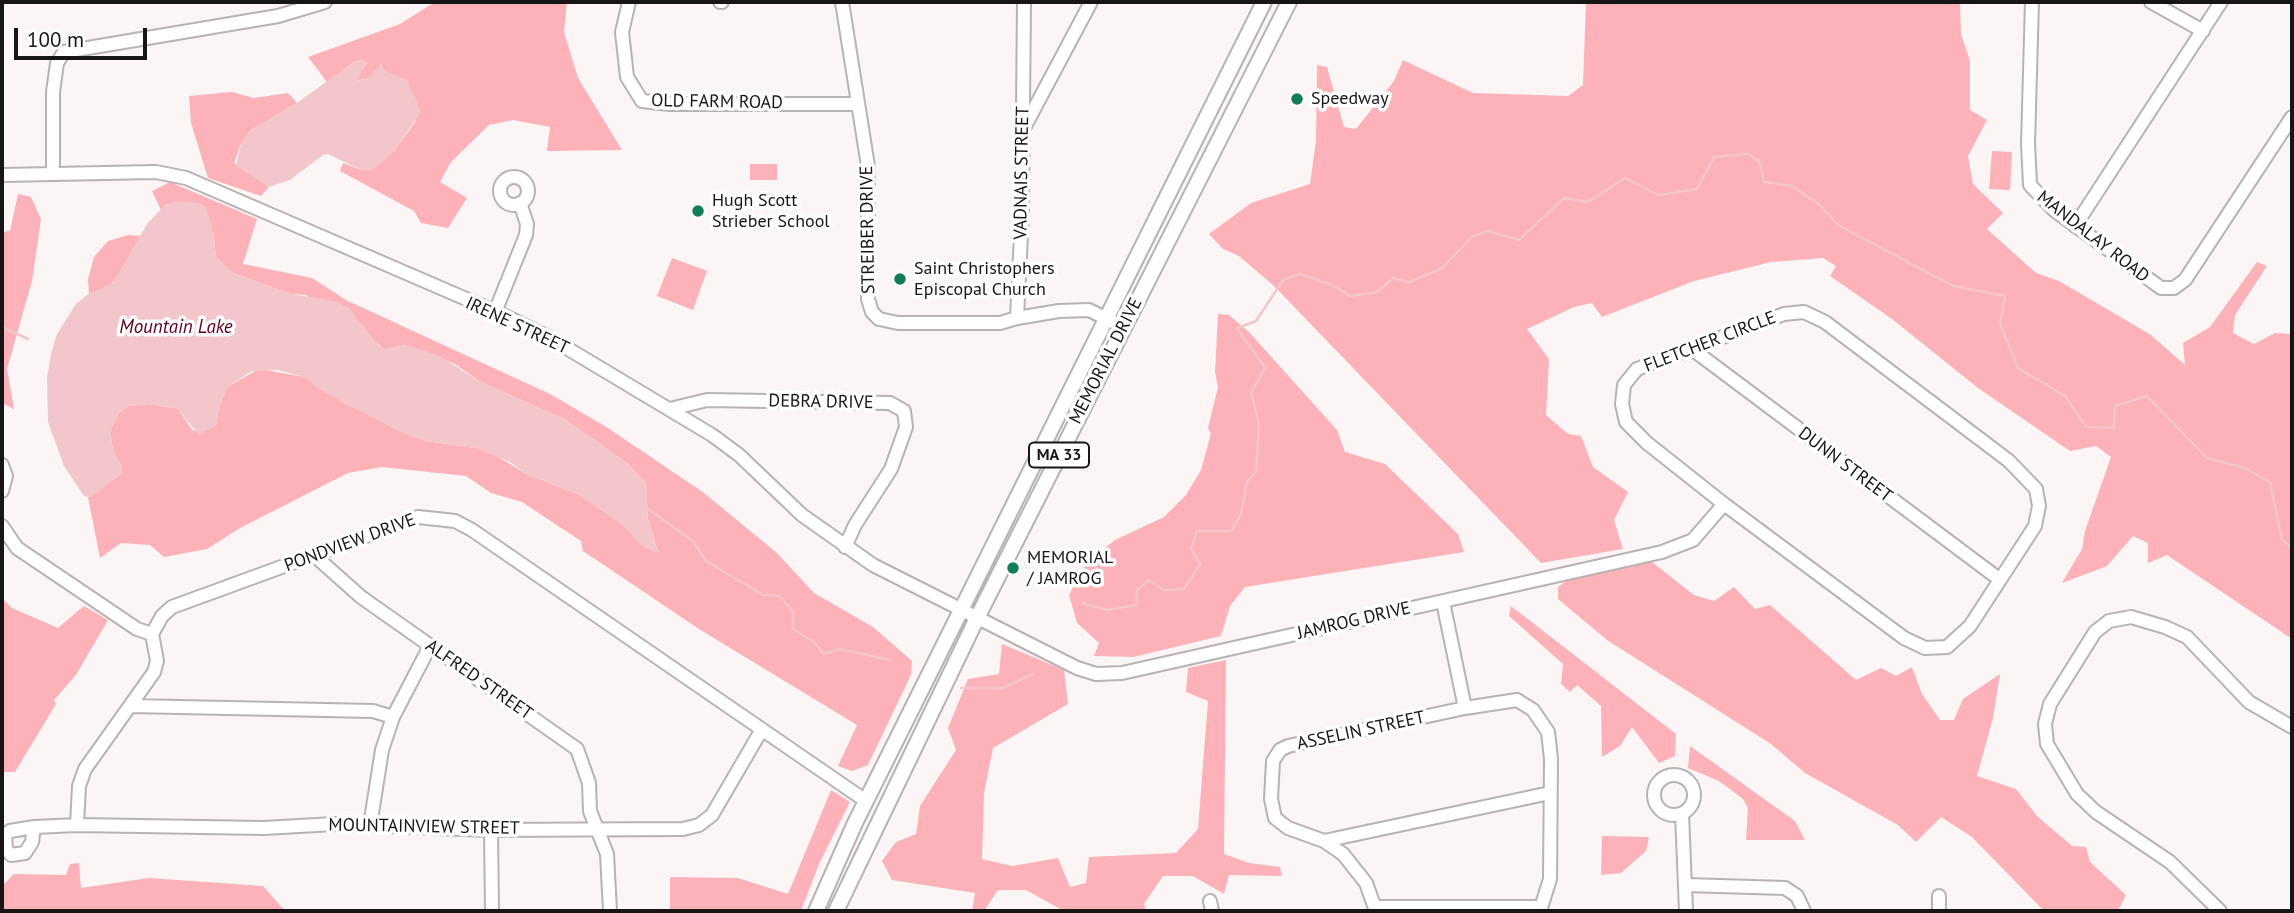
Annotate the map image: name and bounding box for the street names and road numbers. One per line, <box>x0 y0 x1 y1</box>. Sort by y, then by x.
street label: OLD FARM ROAD <box>651 90 783 114</box>
street label: VADNAIS STREET <box>1010 106 1034 240</box>
street label: STREIBER DRIVE <box>856 166 880 294</box>
street label: MANDALAY ROAD <box>2033 187 2153 287</box>
street label: IRENE STREET <box>462 293 572 359</box>
street label: MEMORIAL DRIVE <box>1065 294 1147 428</box>
street label: FLETCHER CIRCLE <box>1641 307 1779 377</box>
street label: DEBRA DRIVE <box>768 390 874 414</box>
street label: DUNN STREET <box>1794 423 1896 507</box>
road number: MA 33 <box>1029 442 1089 468</box>
street label: PONDVIEW DRIVE <box>282 509 418 577</box>
street label: JAMROG DRIVE <box>1295 597 1413 645</box>
street label: ALFRED STREET <box>421 635 537 725</box>
street label: ASSELIN STREET <box>1295 707 1427 755</box>
street label: MOUNTAINVIEW STREET <box>328 815 520 839</box>

